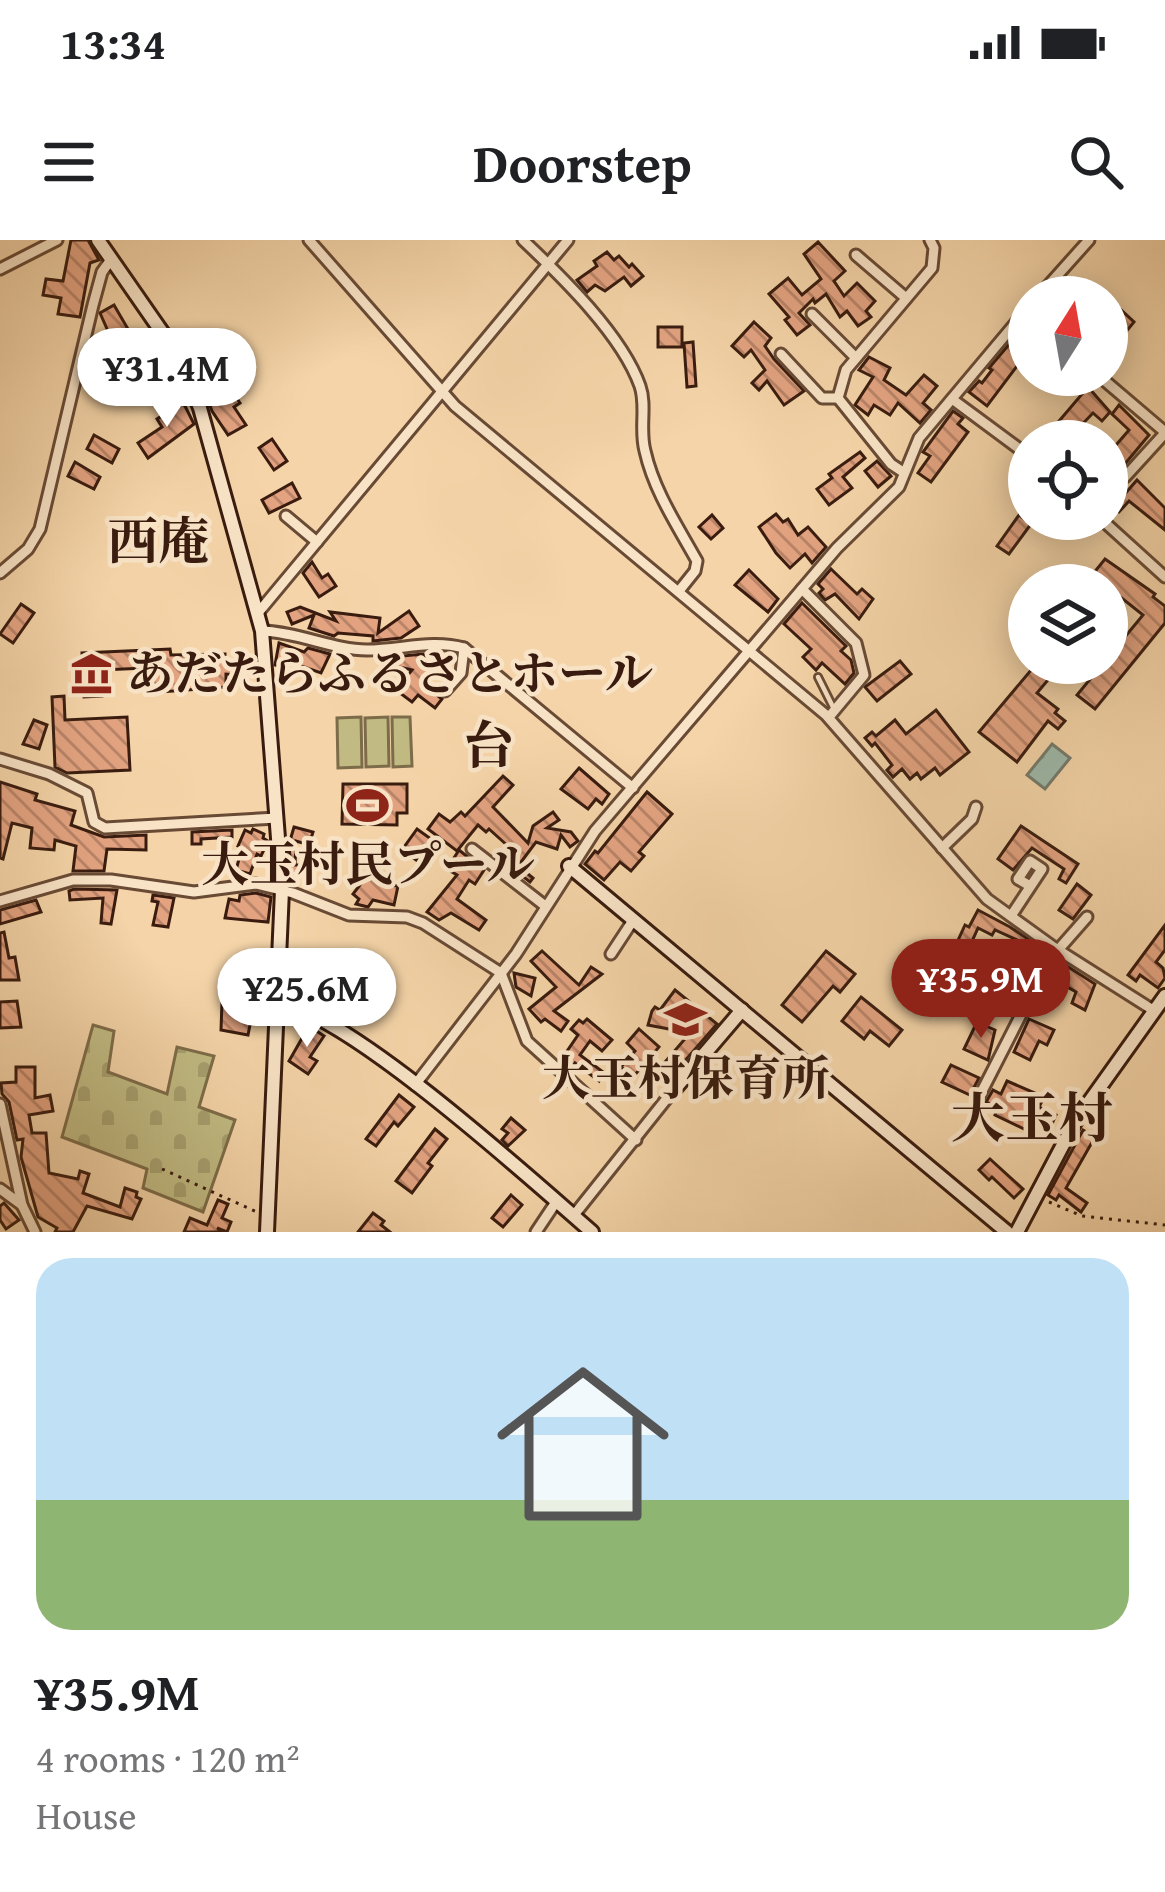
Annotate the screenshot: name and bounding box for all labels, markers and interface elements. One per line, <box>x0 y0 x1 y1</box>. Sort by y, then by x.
text: 13:34 <box>60 10 166 75</box>
text: Doorstep <box>473 123 692 202</box>
icon: menu <box>36 129 102 195</box>
icon: search <box>1063 129 1129 195</box>
north arrow <box>1008 276 1128 396</box>
map controls <box>1008 276 1128 684</box>
pin: ¥31.4M <box>69 328 265 430</box>
text: ¥31.4M <box>104 338 230 395</box>
button: locate <box>1008 420 1128 540</box>
district label: 西庵 <box>107 503 209 578</box>
button: layers <box>1008 564 1128 684</box>
place label: あだたらふるさとホール <box>126 637 653 708</box>
museum icon: あだたらふるさとホール <box>69 650 115 696</box>
district label: 台 <box>463 707 515 782</box>
sports icon: 大玉村民プール <box>345 783 391 829</box>
place label: 大玉村民プール <box>201 828 535 899</box>
pin: ¥35.9M <box>883 939 1079 1041</box>
pin: ¥25.6M <box>209 948 405 1050</box>
text: ¥35.9M <box>918 949 1044 1006</box>
text: ¥25.6M <box>244 958 370 1015</box>
school or university icon: 大玉村保育所 <box>663 997 709 1043</box>
place label: 大玉村保育所 <box>542 1042 830 1113</box>
district label: 大玉村 <box>951 1078 1113 1157</box>
icon: home <box>475 1336 691 1552</box>
text: ¥35.9M <box>36 1654 200 1729</box>
text: 4 rooms · 120 m² <box>36 1729 300 1786</box>
text: House <box>36 1786 137 1843</box>

